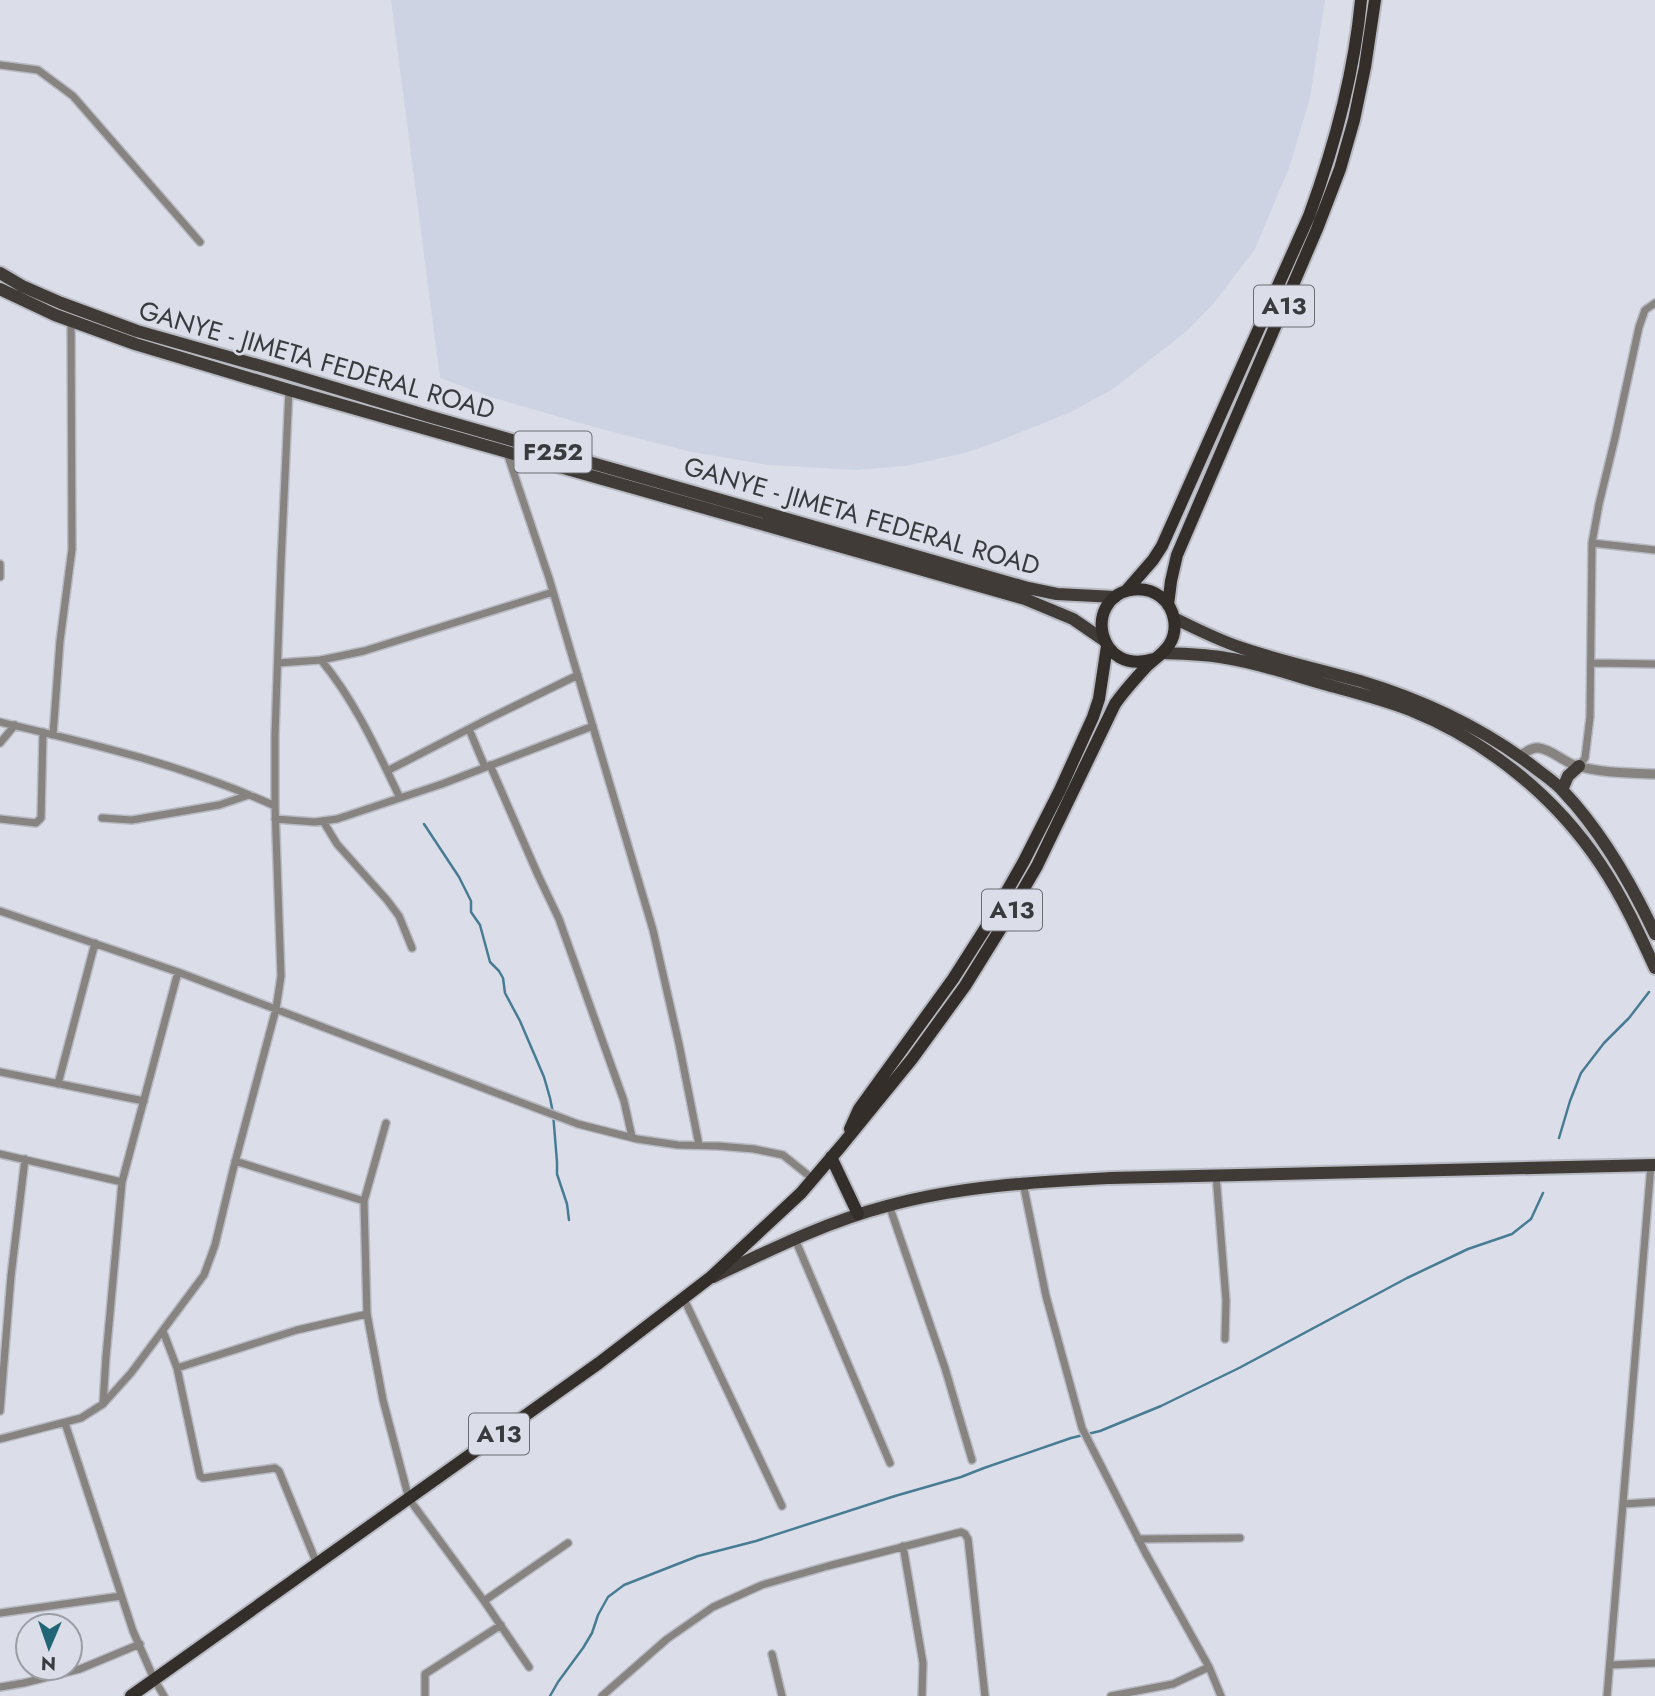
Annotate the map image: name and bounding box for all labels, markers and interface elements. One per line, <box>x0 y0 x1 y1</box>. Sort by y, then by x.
road number: A13 <box>1254 286 1314 326</box>
street label: GANYE - JIMETA FEDERAL ROAD <box>135 291 499 429</box>
road number: F252 <box>514 432 592 472</box>
street label: GANYE - JIMETA FEDERAL ROAD <box>680 447 1044 585</box>
road number: A13 <box>982 890 1042 930</box>
road number: A13 <box>469 1414 529 1454</box>
north arrow <box>14 1612 84 1682</box>
text: N <box>40 1650 56 1677</box>

